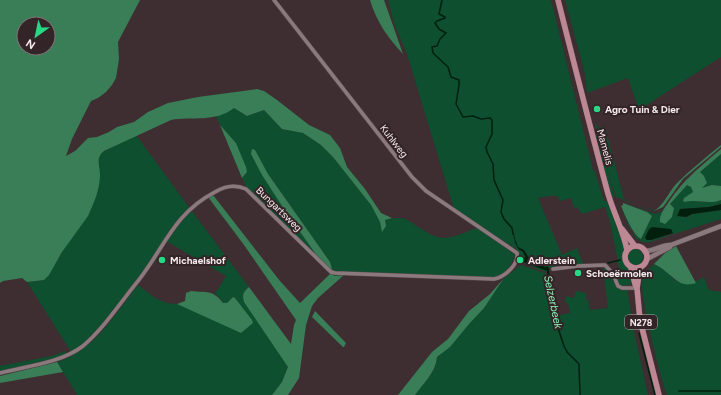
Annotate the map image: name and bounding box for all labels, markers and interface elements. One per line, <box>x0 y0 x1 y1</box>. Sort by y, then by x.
north arrow <box>16 16 56 56</box>
text: N <box>24 36 38 52</box>
place label: Agro Tuin & Dier <box>605 103 680 116</box>
marker: Agro Tuin & Dier <box>592 104 602 114</box>
street label: Kuhlweg <box>377 122 411 160</box>
street label: Mamelis <box>594 128 616 167</box>
street label: Bungartsweg <box>253 184 305 234</box>
place label: Michaelshof <box>170 254 226 267</box>
place label: Adlerstein <box>528 254 576 267</box>
marker: Michaelshof <box>157 255 167 265</box>
marker: Adlerstein <box>515 255 525 265</box>
place label: Schoeërmolen <box>586 267 652 280</box>
marker: Schoeërmolen <box>573 268 583 278</box>
water label: Selzerbeek <box>541 274 565 331</box>
road number: N278 <box>625 315 657 329</box>

